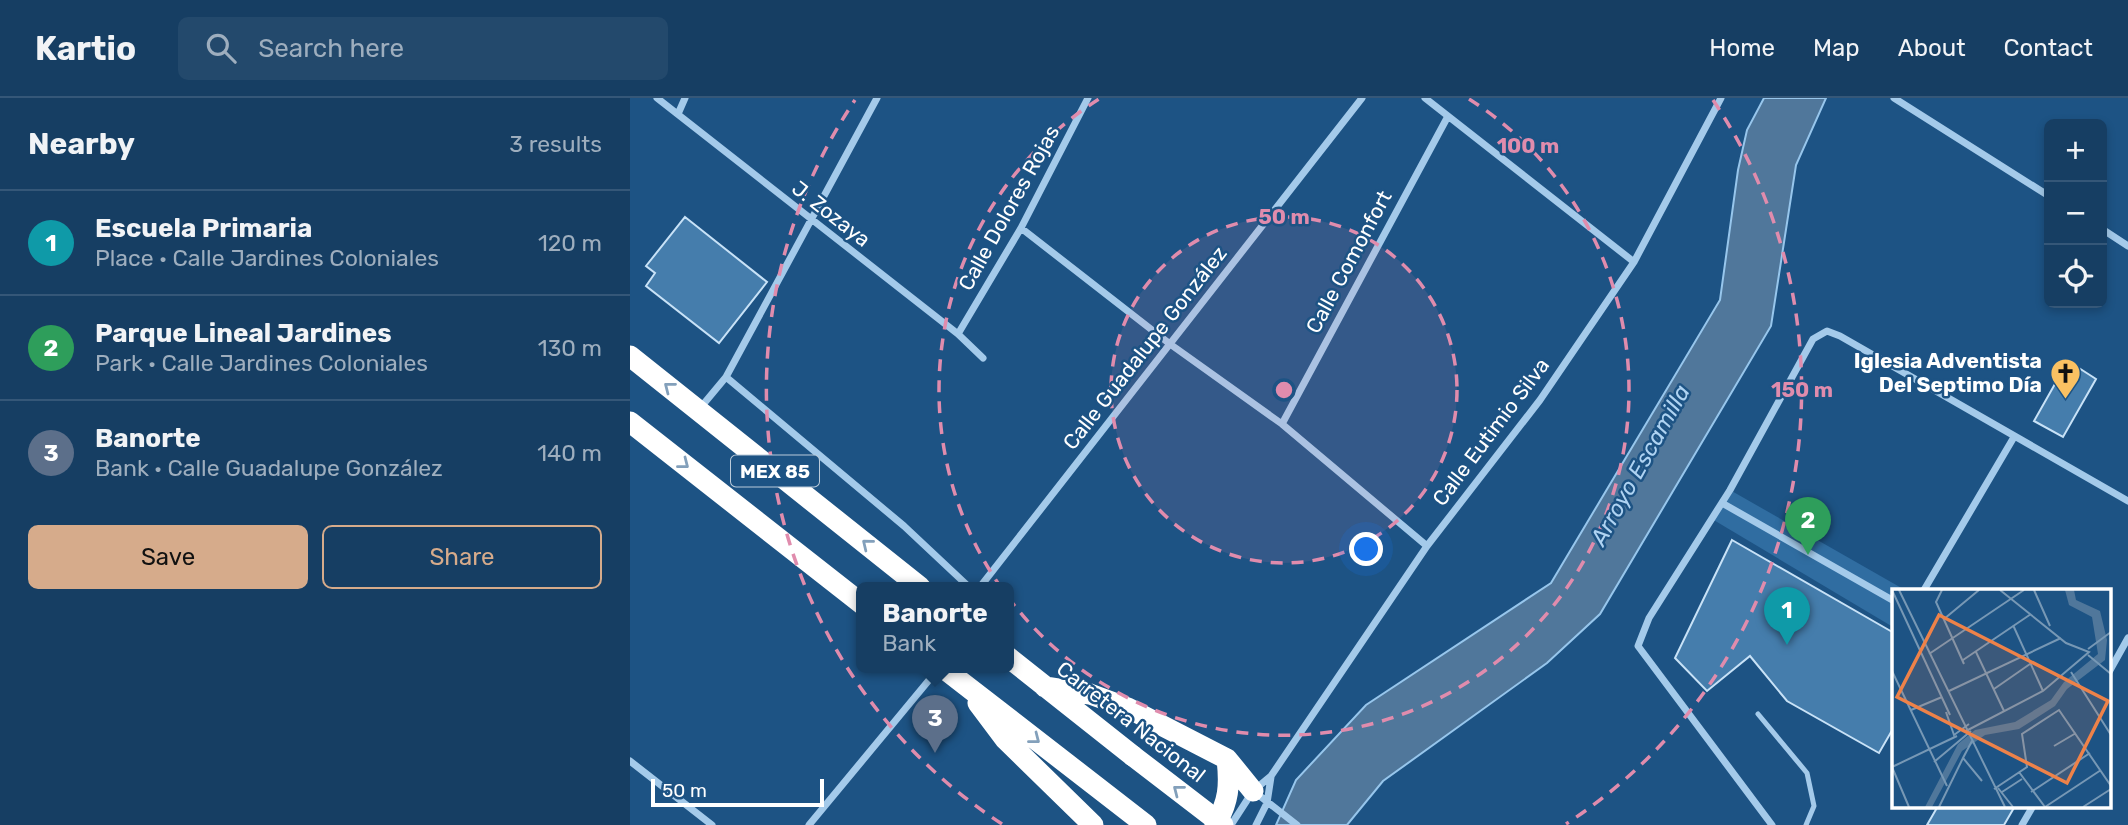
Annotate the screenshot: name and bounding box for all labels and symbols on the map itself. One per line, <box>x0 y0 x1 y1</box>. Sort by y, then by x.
street label: Calle Dolores Rojas <box>953 121 1064 295</box>
text: 100 m <box>1497 133 1559 158</box>
street label: J. Zozaya <box>787 175 875 252</box>
street label: Calle Comonfort <box>1300 186 1397 337</box>
text: 50 m <box>1258 204 1310 229</box>
street label: Calle Guadalupe González <box>1057 241 1232 454</box>
place label: Iglesia Adventista Del Septimo Día <box>1854 348 2042 397</box>
street label: Calle Eutimio Silva <box>1427 353 1554 510</box>
church icon: Iglesia Adventista Del Septimo Día <box>2048 356 2082 400</box>
text: 150 m <box>1771 377 1833 402</box>
centre of rings <box>1272 378 1296 402</box>
water label: Arroyo Escamilla <box>1584 380 1696 551</box>
one-way arrow <box>665 383 677 396</box>
one-way arrow <box>676 456 688 469</box>
road number: MEX 85 <box>731 456 819 486</box>
pin: 2 <box>1785 497 1831 555</box>
your location <box>1349 532 1383 566</box>
one-way arrow <box>862 540 874 553</box>
pin: 1 <box>1764 587 1810 645</box>
inset map <box>1892 589 2110 808</box>
street label: Carretera Nacional <box>1052 656 1211 787</box>
pin: 3 <box>912 695 958 753</box>
one-way arrow <box>1027 731 1039 744</box>
scale bar <box>651 776 824 808</box>
one-way arrow <box>1174 786 1186 799</box>

